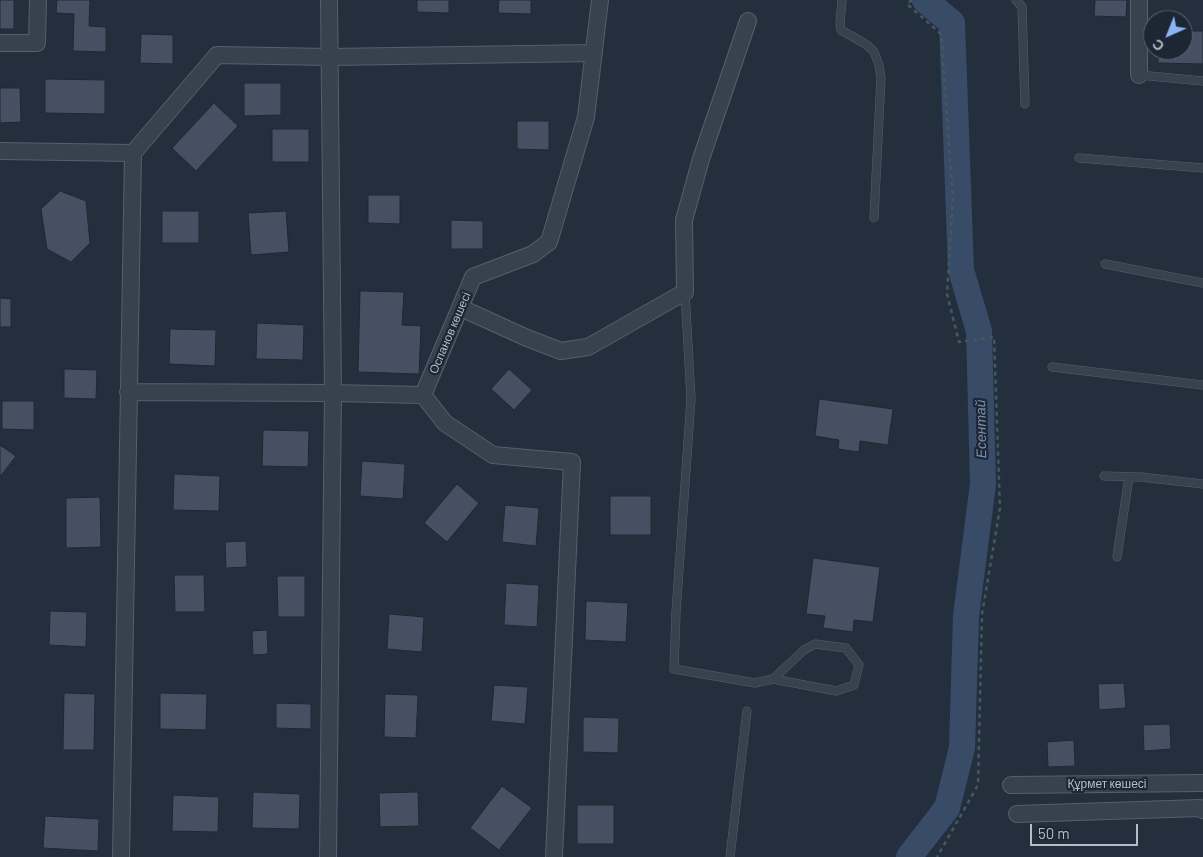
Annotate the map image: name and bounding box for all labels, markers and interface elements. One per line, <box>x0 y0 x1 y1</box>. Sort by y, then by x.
north arrow <box>1143 10 1193 60</box>
text: С <box>1148 36 1167 55</box>
street label: Оспанов көшесі <box>426 290 474 376</box>
water label: Есентай <box>972 399 990 459</box>
street label: Құрмет көшесі <box>1068 777 1146 791</box>
scale bar <box>1033 814 1140 846</box>
text: 50 m <box>1038 824 1070 842</box>

